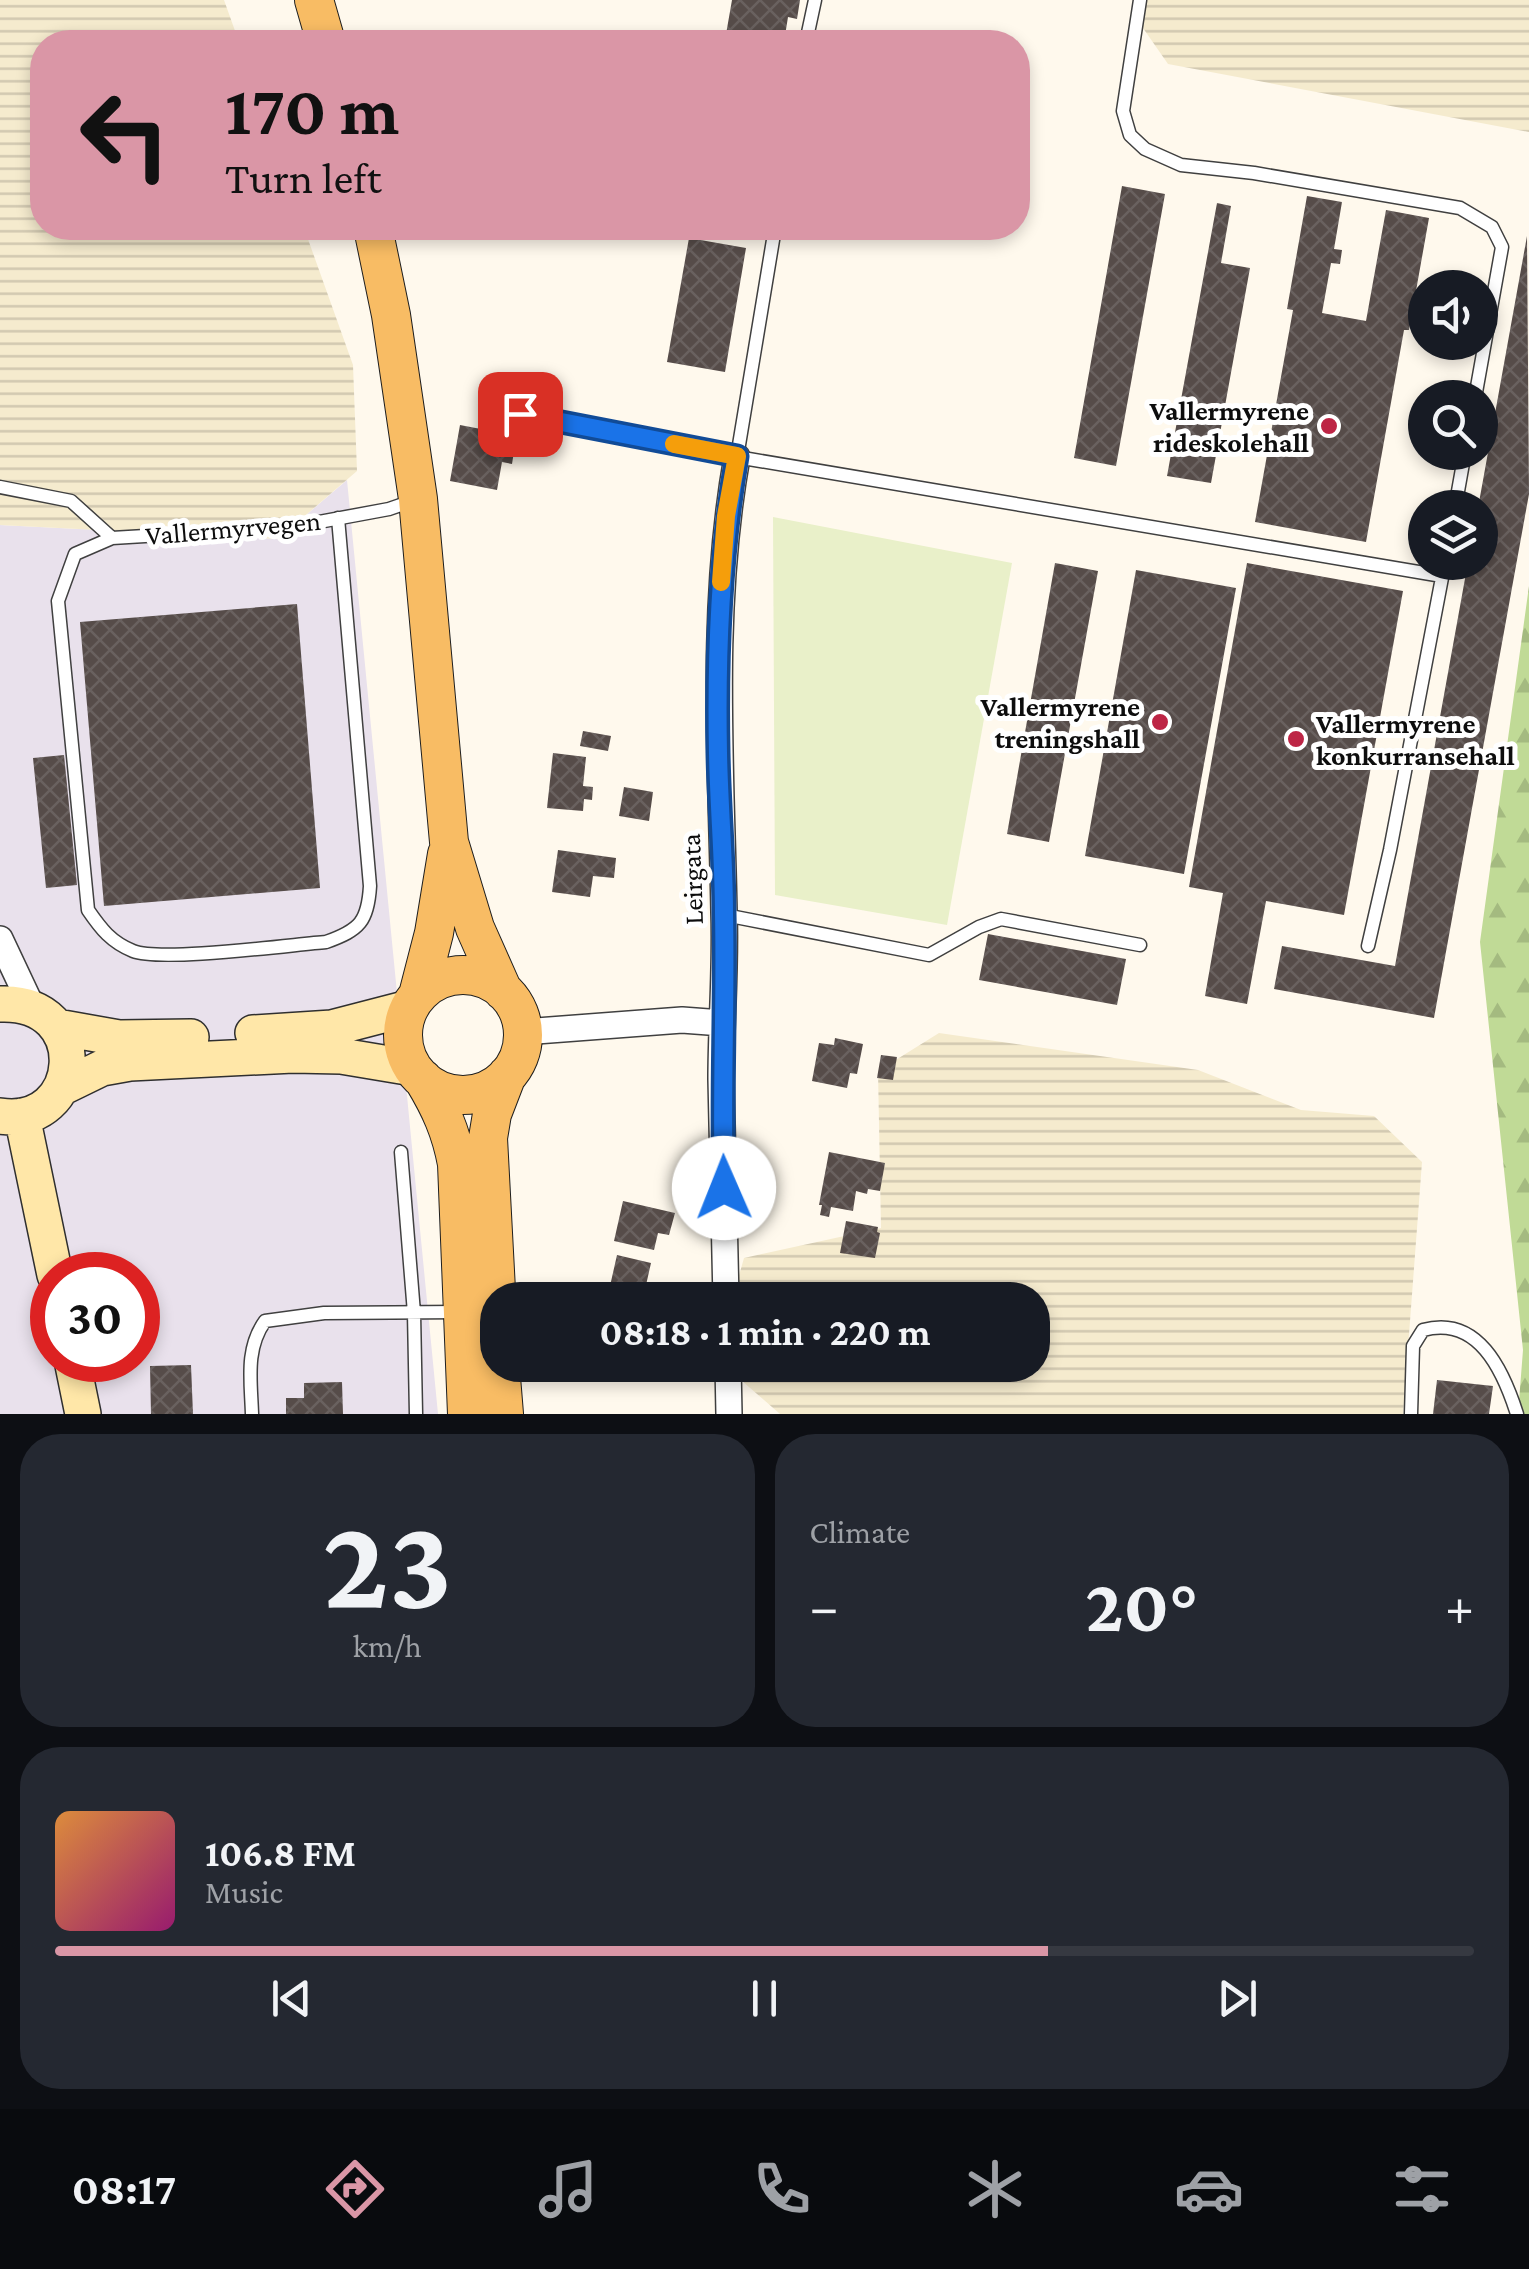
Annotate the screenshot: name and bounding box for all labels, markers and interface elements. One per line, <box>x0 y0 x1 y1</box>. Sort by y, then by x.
icon: left <box>60 70 190 200</box>
text: 170 m <box>225 71 399 149</box>
text: Turn left <box>225 153 382 203</box>
map controls <box>1408 270 1498 580</box>
button: sound <box>1408 270 1498 360</box>
pin <box>478 372 563 457</box>
button: search <box>1408 380 1498 470</box>
icon: arrive <box>493 387 548 442</box>
place label: Vallermyrene rideskolehall <box>1149 395 1309 458</box>
marker: Vallermyrene rideskolehall <box>1318 415 1340 437</box>
button: layers <box>1408 490 1498 580</box>
street label: Vallermyrvegen <box>144 505 322 551</box>
place label: Vallermyrene treningshall <box>980 691 1140 754</box>
place label: Vallermyrene konkurransehall <box>1315 708 1515 771</box>
marker: Vallermyrene treningshall <box>1149 711 1171 733</box>
marker: Vallermyrene konkurransehall <box>1285 728 1307 750</box>
street label: Leirgata <box>675 833 709 925</box>
position arrow <box>672 1136 776 1240</box>
speed limit sign: 30 <box>30 1252 160 1382</box>
text: 08:18 · 1 min · 220 m <box>600 1311 930 1353</box>
text: 23 <box>322 1490 452 1635</box>
text: Climate <box>810 1514 910 1550</box>
text: 20° <box>1085 1564 1198 1647</box>
text: − <box>810 1576 839 1637</box>
text: + <box>1445 1576 1474 1637</box>
text: km/h <box>353 1628 422 1664</box>
text: 106.8 FM <box>205 1832 356 1874</box>
text: Music <box>205 1874 283 1910</box>
icon: previous <box>264 1971 319 2026</box>
icon: pause <box>737 1971 792 2026</box>
icon: next <box>1210 1971 1265 2026</box>
icon: directions <box>320 2154 390 2224</box>
icon: music <box>533 2154 603 2224</box>
icon: phone <box>747 2154 817 2224</box>
icon: climate <box>960 2154 1030 2224</box>
icon: car <box>1174 2154 1244 2224</box>
icon: filters <box>1387 2154 1457 2224</box>
text: 08:17 <box>72 2164 176 2214</box>

